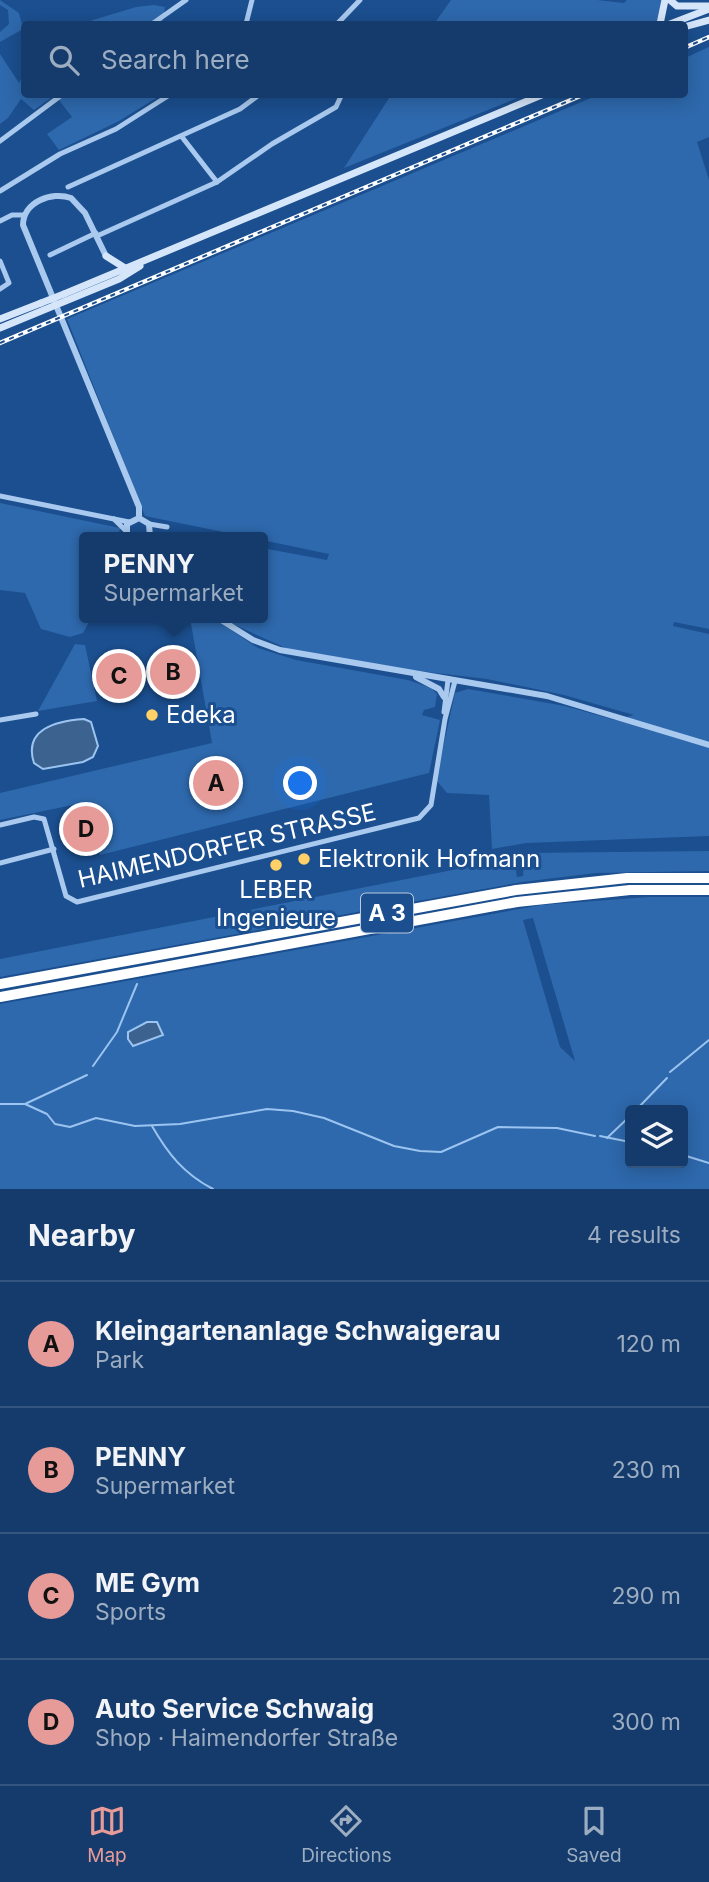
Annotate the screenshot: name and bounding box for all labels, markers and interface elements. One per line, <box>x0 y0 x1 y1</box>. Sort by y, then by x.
search box <box>21 21 688 98</box>
icon: search <box>45 41 83 79</box>
text: Search here <box>101 44 250 75</box>
popup <box>79 532 268 623</box>
text: PENNY <box>104 548 195 579</box>
text: Supermarket <box>104 579 244 607</box>
pin: B <box>150 646 196 698</box>
pin: C <box>96 650 142 702</box>
place label: Edeka <box>166 700 236 729</box>
marker: Edeka <box>144 707 160 723</box>
pin: A <box>193 757 239 809</box>
your location <box>283 766 317 800</box>
street label: HAIMENDORFER STRASSE <box>75 798 379 894</box>
pin: D <box>63 803 109 855</box>
place label: Elektronik Hofmann <box>318 844 540 873</box>
marker: Elektronik Hofmann <box>296 851 312 867</box>
marker: LEBER Ingenieure <box>268 857 284 873</box>
place label: LEBER Ingenieure <box>216 875 336 932</box>
road number: A 3 <box>361 893 413 932</box>
map controls <box>625 1105 688 1168</box>
button: layers <box>625 1105 688 1168</box>
text: Nearby <box>28 1217 136 1253</box>
text: 4 results <box>587 1221 681 1249</box>
text: Kleingartenanlage Schwaigerau <box>95 1315 501 1346</box>
text: A <box>42 1330 60 1358</box>
text: 120 m <box>616 1330 681 1358</box>
text: Park <box>95 1346 144 1374</box>
text: PENNY <box>95 1441 186 1472</box>
text: B <box>43 1456 59 1484</box>
text: 230 m <box>612 1456 681 1484</box>
text: Supermarket <box>95 1472 235 1500</box>
text: ME Gym <box>95 1567 200 1598</box>
text: C <box>42 1582 60 1610</box>
text: 290 m <box>612 1582 681 1610</box>
text: Sports <box>95 1598 166 1626</box>
text: Auto Service Schwaig <box>95 1693 374 1724</box>
text: D <box>43 1708 59 1736</box>
text: 300 m <box>611 1708 681 1736</box>
text: Shop · Haimendorfer Straße <box>95 1724 398 1752</box>
tab: Map <box>87 1802 127 1867</box>
tab: Directions <box>301 1802 392 1867</box>
tab: Saved <box>566 1802 622 1867</box>

